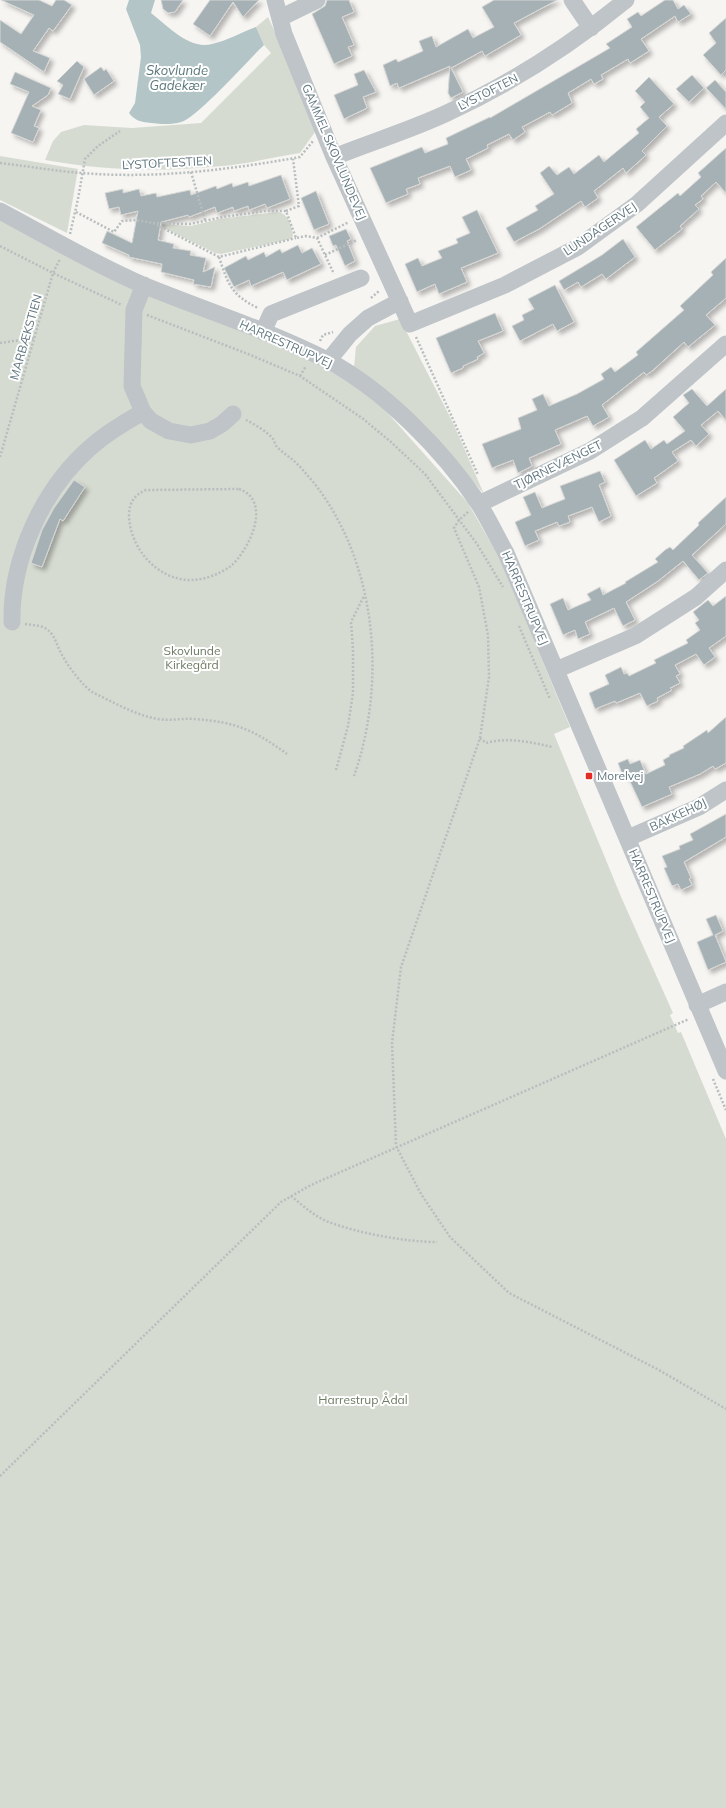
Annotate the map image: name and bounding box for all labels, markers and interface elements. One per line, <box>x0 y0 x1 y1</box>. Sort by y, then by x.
water label: Skovlunde Gadekær <box>146 62 208 93</box>
street label: LYSTOFTEN <box>455 70 520 113</box>
street label: GAMMEL SKOVLUNDEVEJ <box>299 81 370 222</box>
street label: LYSTOFTESTIEN <box>122 153 212 172</box>
street label: LUNDAGERVEJ <box>560 199 639 259</box>
street label: MARBÆKSTIEN <box>6 292 45 381</box>
street label: HARRESTRUPVEJ <box>237 316 335 371</box>
street label: TJØRNEVÆNGET <box>511 437 605 492</box>
street label: HARRESTRUPVEJ <box>499 549 552 647</box>
park label: Skovlunde Kirkegård <box>163 643 221 672</box>
place label: Morelvej <box>597 768 644 783</box>
marker: Morelvej <box>584 771 594 781</box>
street label: BAKKEHØJ <box>647 795 709 834</box>
street label: HARRESTRUPVEJ <box>626 847 679 945</box>
park label: Harrestrup Ådal <box>318 1392 408 1407</box>

